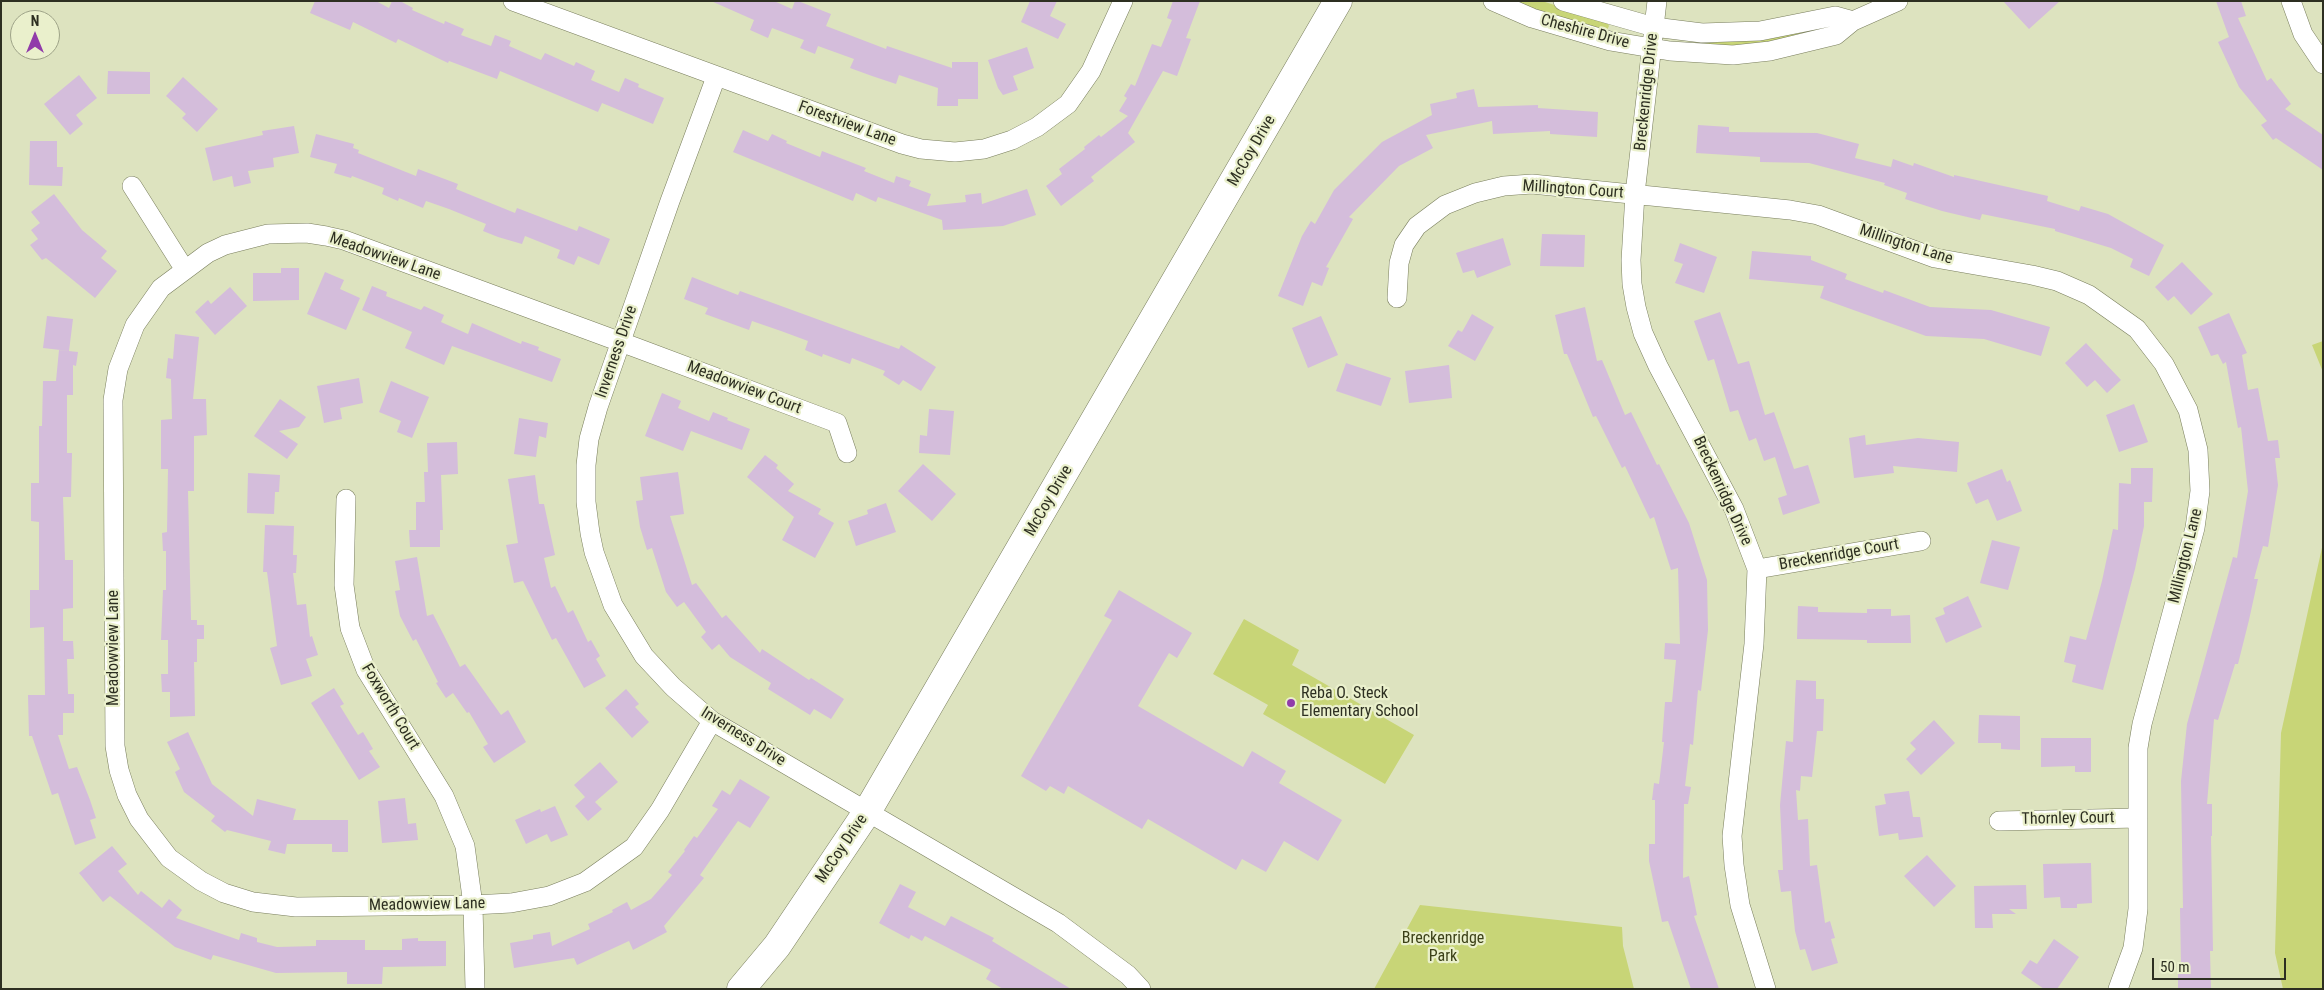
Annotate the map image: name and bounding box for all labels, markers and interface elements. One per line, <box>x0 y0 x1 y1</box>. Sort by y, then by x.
north arrow <box>10 10 60 60</box>
street label: Cheshire Drive <box>1539 11 1631 53</box>
text: N <box>31 13 39 29</box>
street label: Breckenridge Drive <box>1631 32 1663 152</box>
street label: Forestview Lane <box>796 97 898 151</box>
street label: McCoy Drive <box>1224 112 1280 190</box>
street label: Millington Court <box>1522 177 1624 203</box>
street label: Millington Lane <box>1857 221 1955 269</box>
street label: Meadowview Lane <box>327 229 443 285</box>
street label: Inverness Drive <box>592 303 642 401</box>
street label: Meadowview Court <box>684 357 804 419</box>
street label: Breckenridge Drive <box>1688 433 1756 549</box>
street label: McCoy Drive <box>1021 462 1077 540</box>
street label: Millington Lane <box>2165 507 2207 605</box>
street label: Breckenridge Court <box>1778 535 1900 575</box>
street label: Meadowview Lane <box>104 590 124 706</box>
street label: Foxworth Court <box>357 660 423 754</box>
place label: Reba O. Steck Elementary School <box>1301 684 1418 722</box>
marker: Reba O. Steck Elementary School <box>1285 697 1297 709</box>
street label: Inverness Drive <box>697 703 789 771</box>
street label: Thornley Court <box>2021 809 2115 829</box>
street label: McCoy Drive <box>812 811 872 887</box>
street label: Meadowview Lane <box>369 894 485 916</box>
park label: Breckenridge Park <box>1402 929 1484 967</box>
scale bar <box>2154 948 2288 980</box>
text: 50 m <box>2160 958 2190 976</box>

